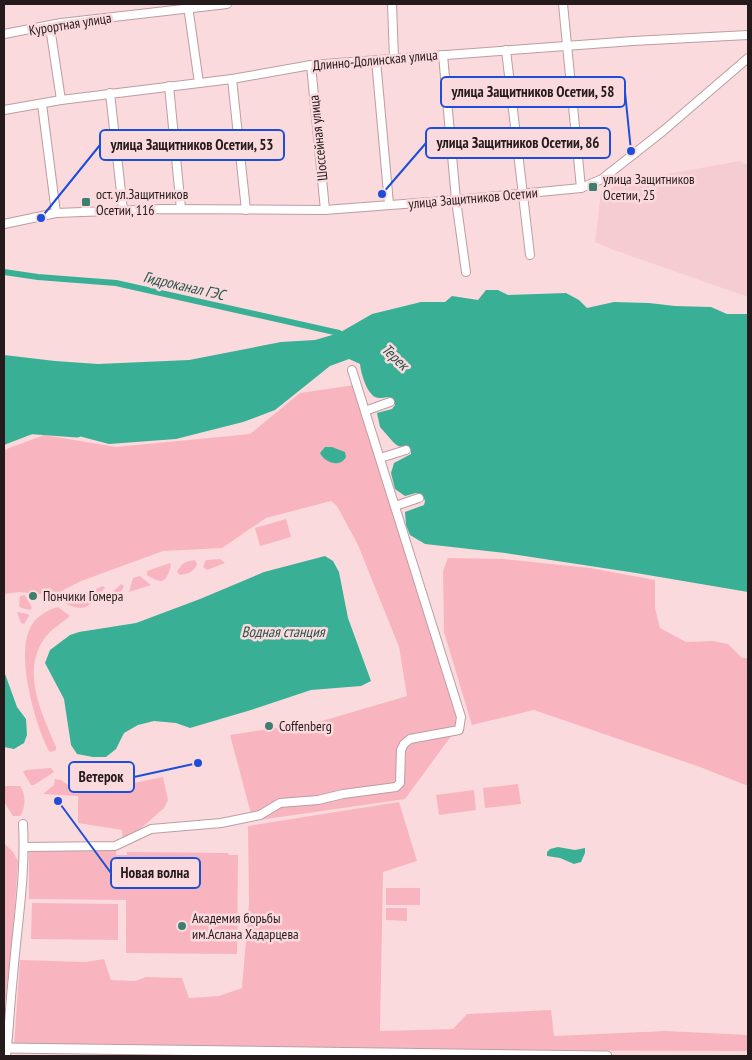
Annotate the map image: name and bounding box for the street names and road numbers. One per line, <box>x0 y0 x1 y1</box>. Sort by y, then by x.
street label: Курортная улица <box>27 9 113 39</box>
street label: Длинно-Долинская улица <box>312 46 438 74</box>
street label: Шоссейная улица <box>305 94 331 182</box>
street label: улица Защитников Осетии <box>408 183 538 213</box>

